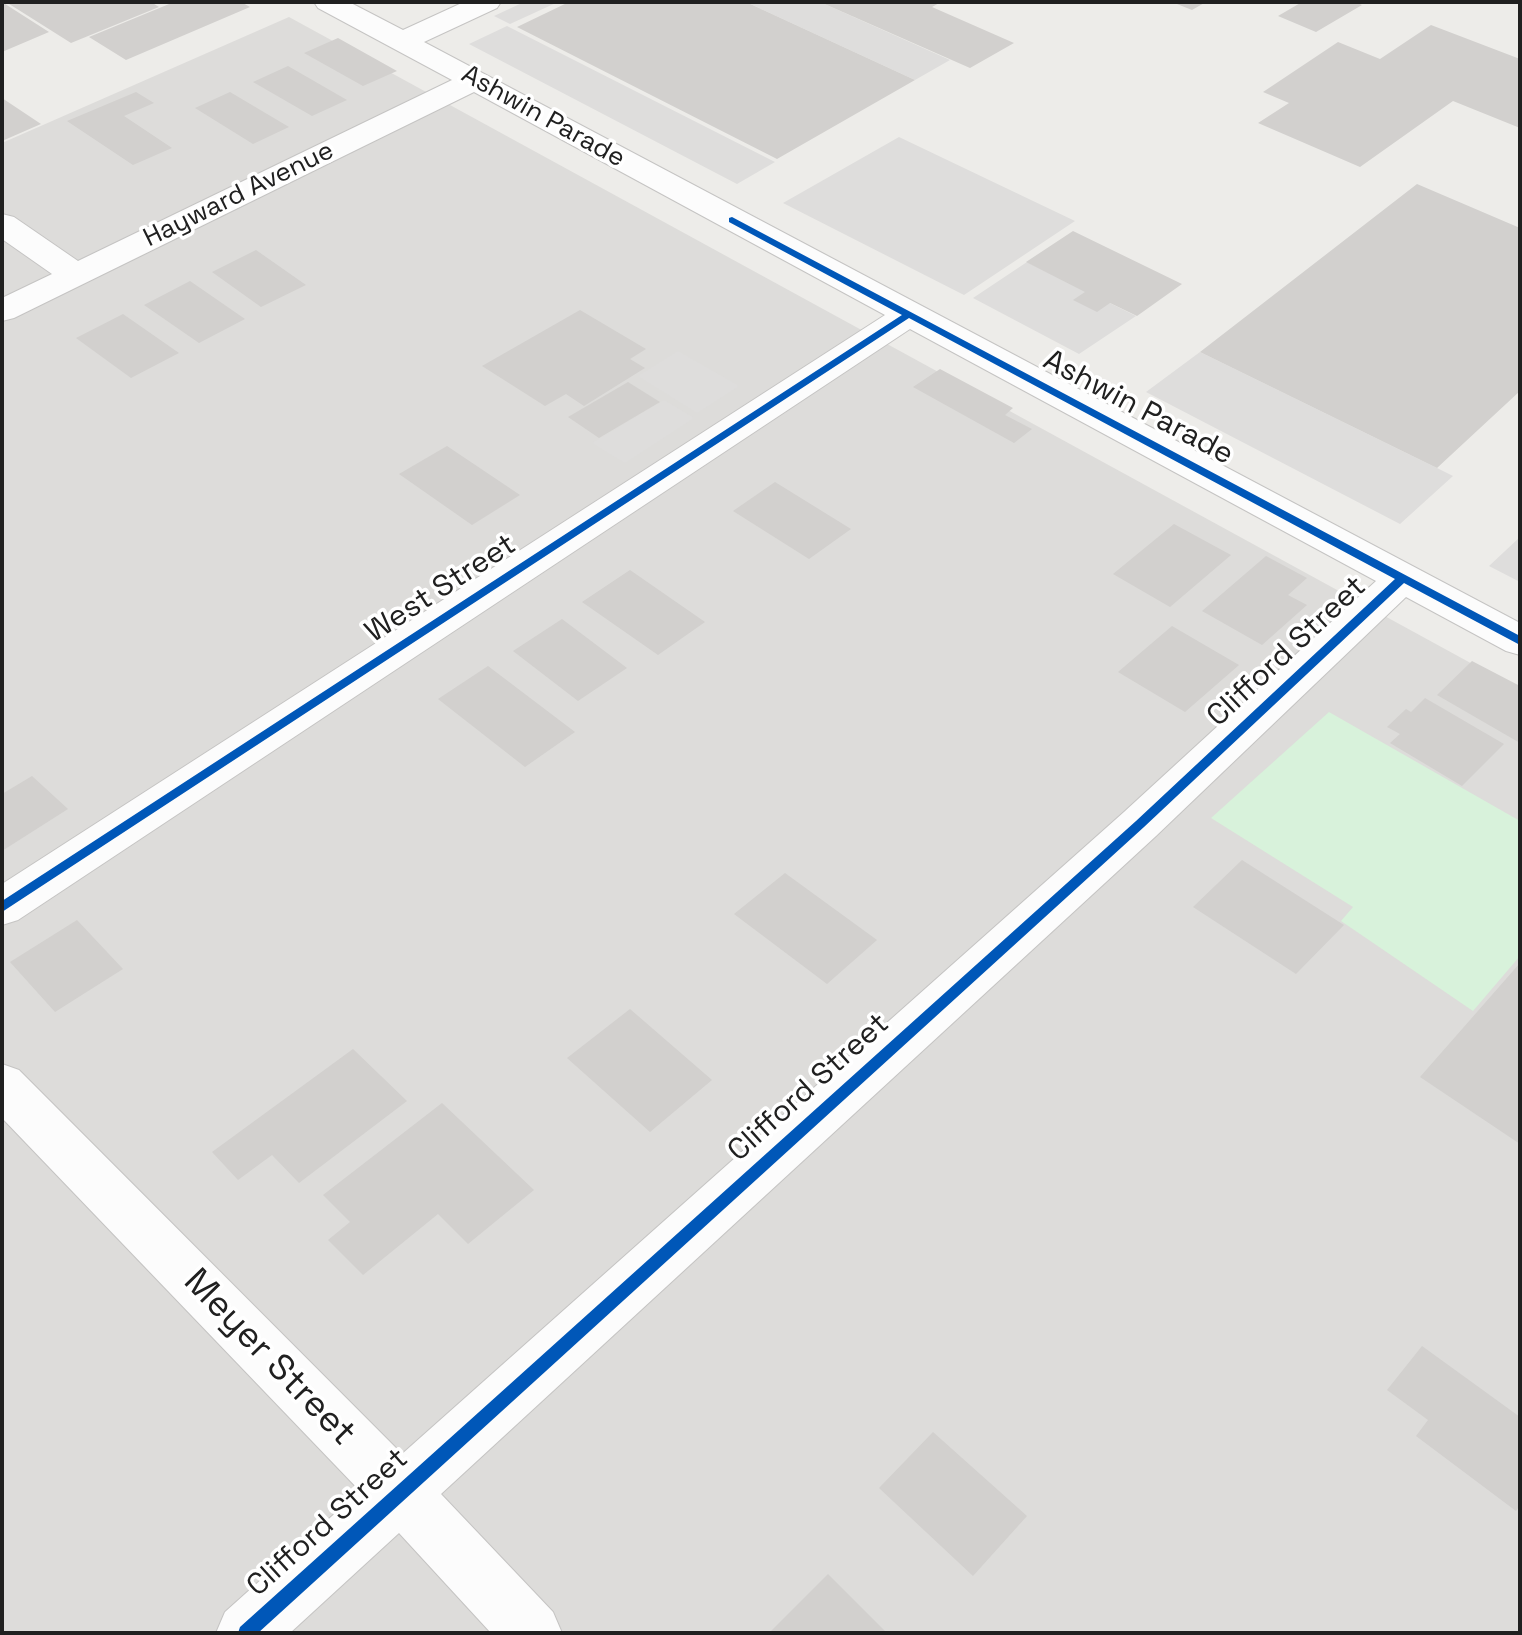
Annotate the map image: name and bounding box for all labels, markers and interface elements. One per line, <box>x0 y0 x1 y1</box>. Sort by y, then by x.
street label: Ashwin Parade <box>456 59 630 175</box>
street label: Hayward Avenue <box>139 135 339 255</box>
street label: Ashwin Parade <box>1037 343 1239 473</box>
street label: West Street <box>359 527 523 651</box>
street label: Clifford Street <box>1200 569 1374 735</box>
street label: Clifford Street <box>721 1006 897 1170</box>
street label: Meyer Street <box>174 1261 364 1455</box>
street label: Clifford Street <box>240 1441 416 1605</box>

